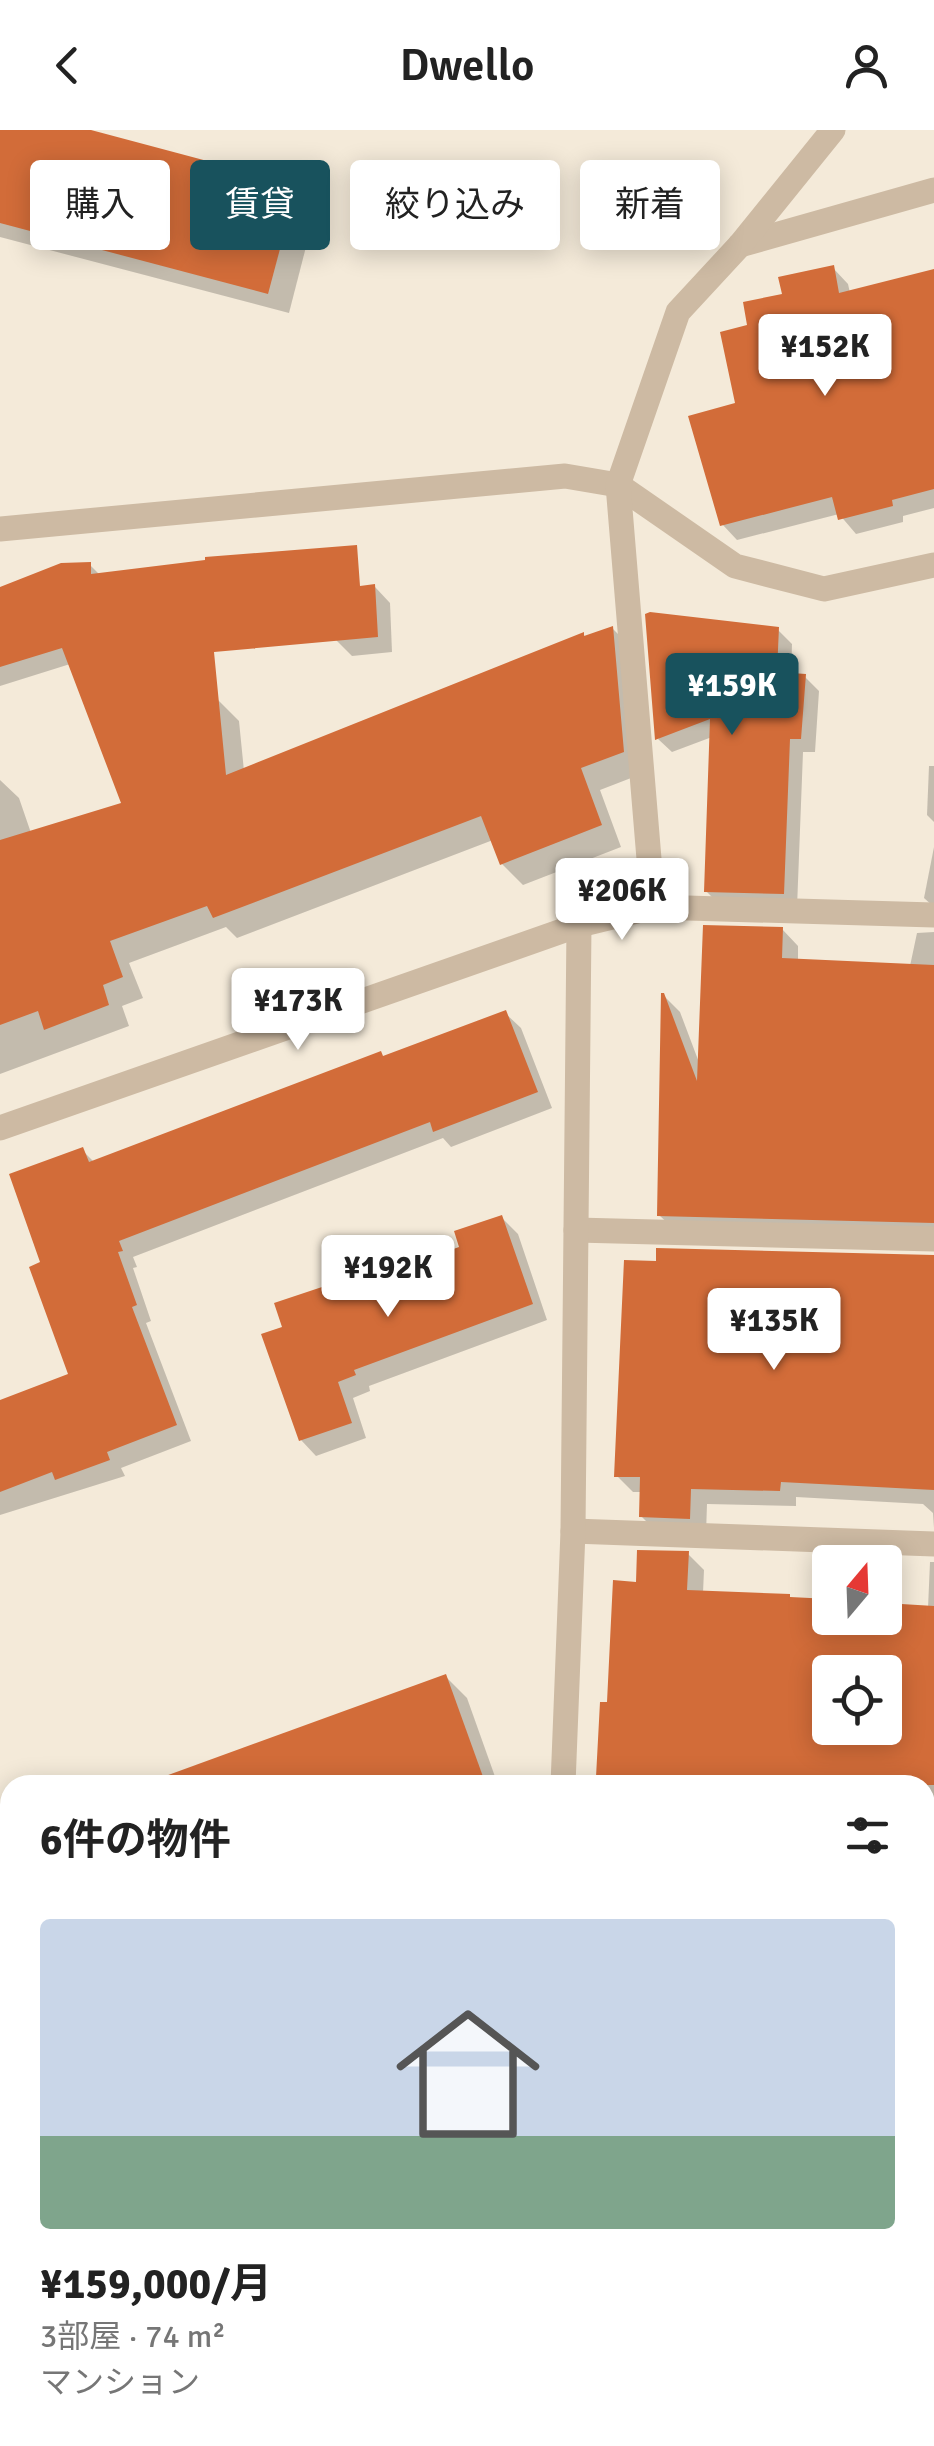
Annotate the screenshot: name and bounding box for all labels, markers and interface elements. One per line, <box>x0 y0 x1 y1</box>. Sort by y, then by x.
icon: back <box>40 38 95 93</box>
text: Dwello <box>400 38 534 93</box>
icon: person <box>839 38 894 93</box>
chip: 購入 <box>30 160 170 250</box>
chip: 賃貸 <box>190 160 330 250</box>
chip: 絞り込み <box>350 160 560 250</box>
chip: 新着 <box>580 160 720 250</box>
pin: ¥152K <box>755 314 895 399</box>
text: ¥152K <box>781 327 869 366</box>
pin: ¥159K <box>662 653 802 738</box>
text: ¥159K <box>688 666 776 705</box>
pin: ¥206K <box>552 858 692 943</box>
text: ¥206K <box>578 871 666 910</box>
pin: ¥173K <box>228 968 368 1053</box>
text: ¥173K <box>254 981 342 1020</box>
pin: ¥192K <box>318 1235 458 1320</box>
text: ¥192K <box>344 1248 432 1287</box>
pin: ¥135K <box>704 1288 844 1373</box>
text: ¥135K <box>730 1301 818 1340</box>
north arrow <box>812 1545 902 1635</box>
map controls <box>812 1545 902 1745</box>
button: locate <box>812 1655 902 1745</box>
icon: filters <box>840 1808 895 1863</box>
text: 6件の物件 <box>40 1815 231 1866</box>
icon: home <box>378 1984 558 2164</box>
text: ¥159,000/月 <box>40 2259 272 2310</box>
text: 3部屋 · 74 m² <box>40 2317 226 2356</box>
text: マンション <box>40 2363 200 2402</box>

